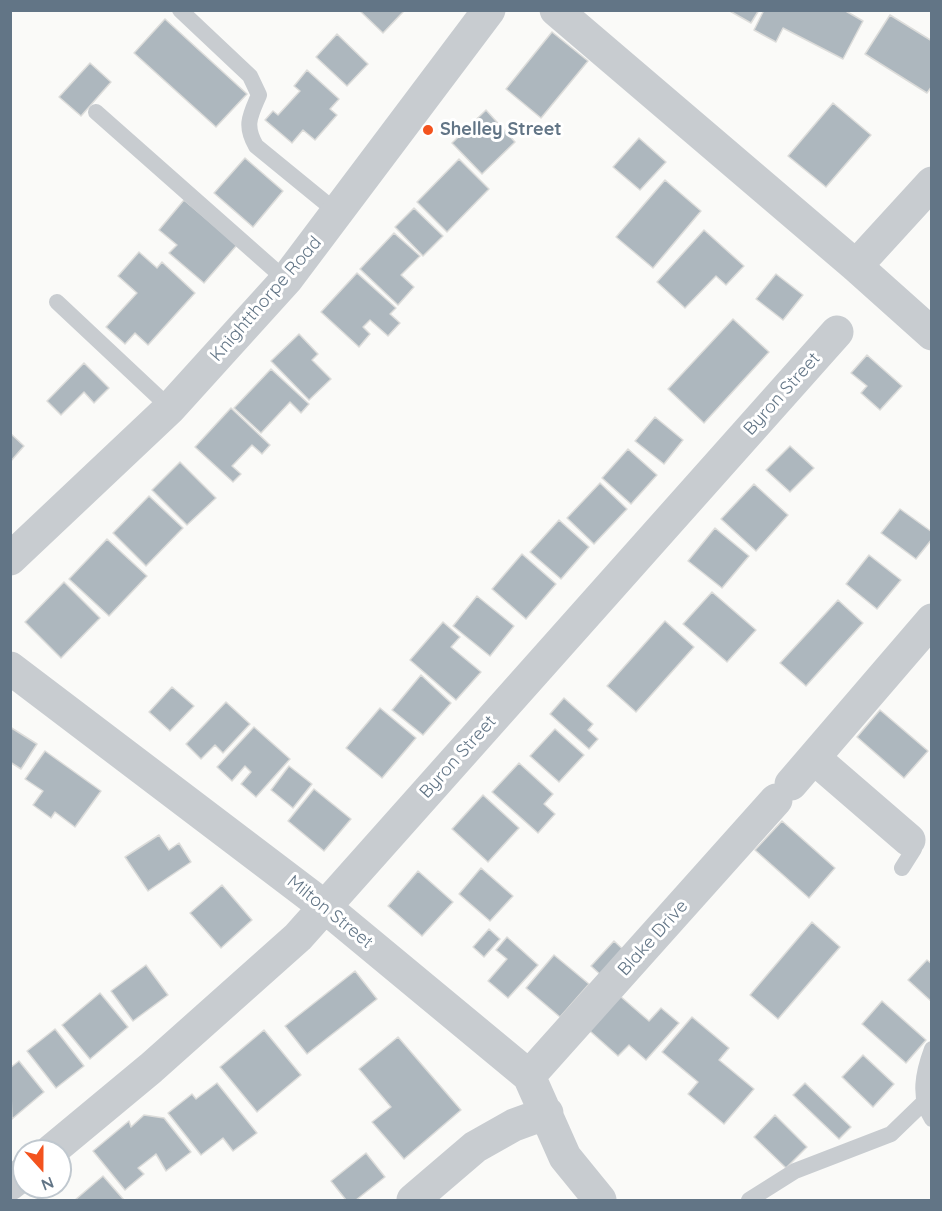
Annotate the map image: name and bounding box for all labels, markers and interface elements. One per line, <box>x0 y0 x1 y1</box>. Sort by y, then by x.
place label: Shelley Street <box>440 119 562 141</box>
marker: Shelley Street <box>421 123 435 137</box>
street label: Knightthorpe Road <box>206 232 326 366</box>
street label: Byron Street <box>739 348 825 440</box>
street label: Byron Street <box>415 711 501 803</box>
street label: Milton Street <box>283 871 377 953</box>
street label: Blake Drive <box>613 896 693 980</box>
north arrow <box>12 1139 72 1199</box>
text: N <box>39 1172 57 1195</box>

